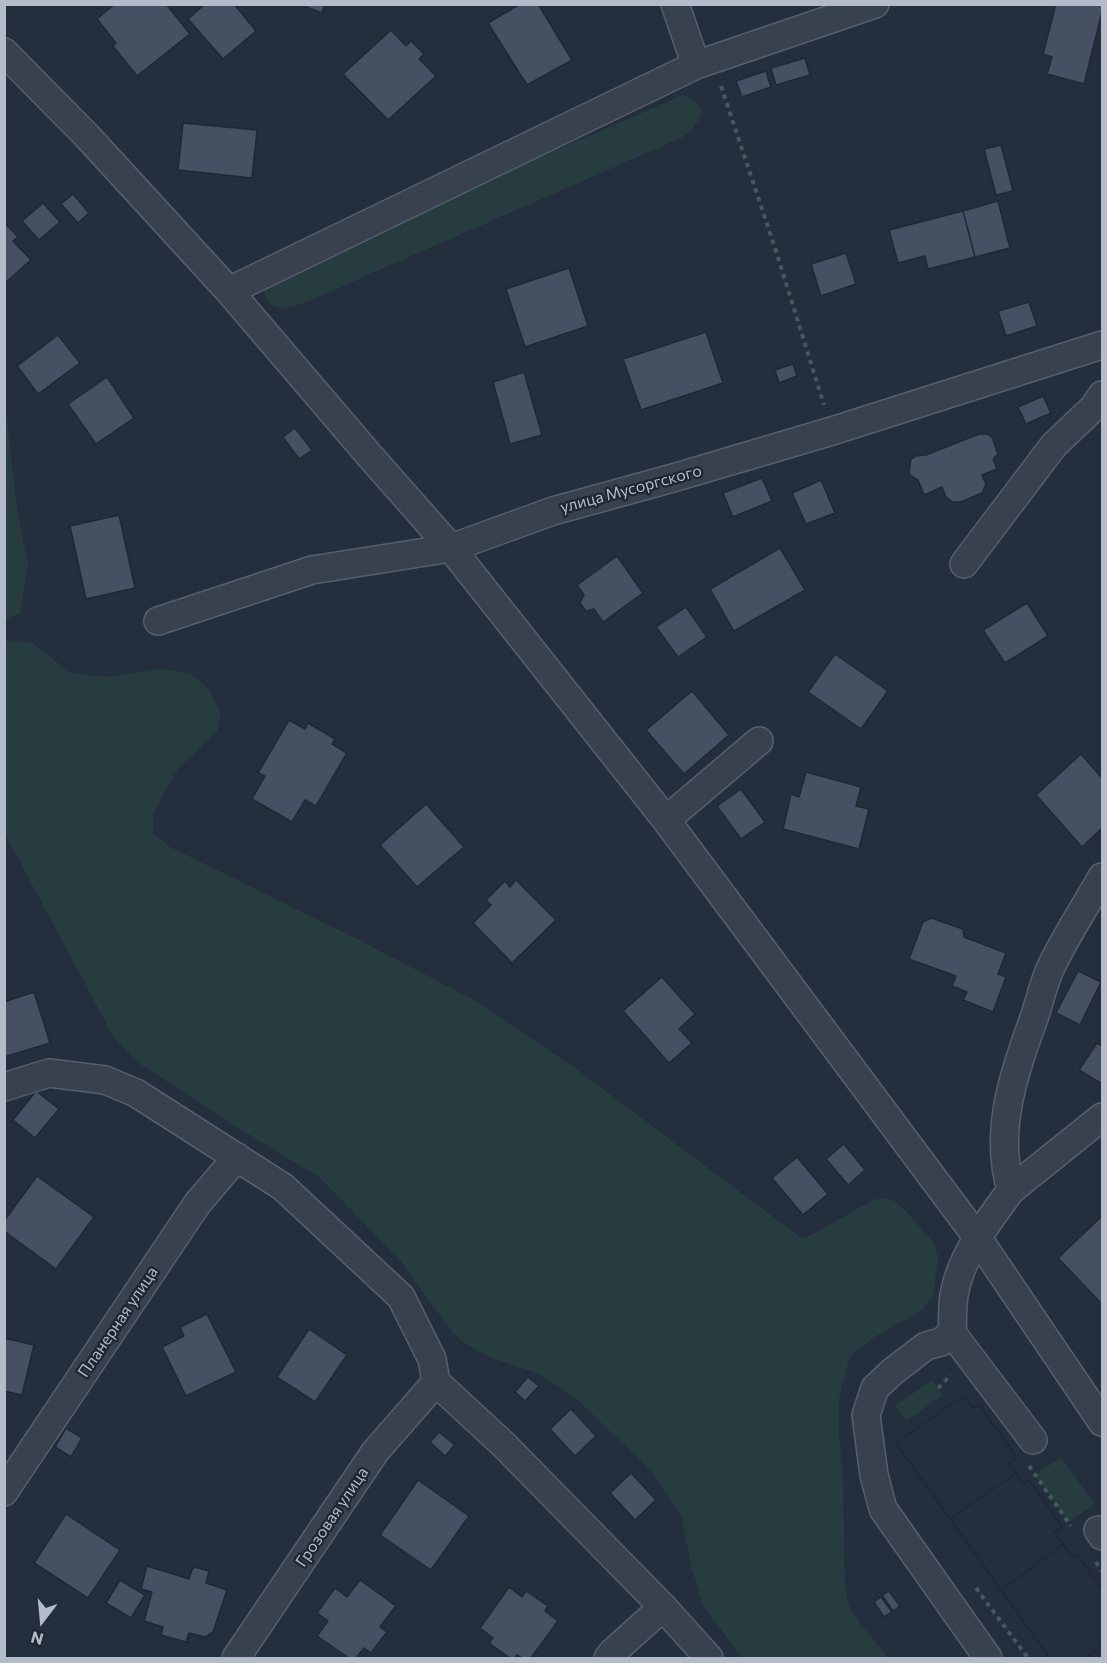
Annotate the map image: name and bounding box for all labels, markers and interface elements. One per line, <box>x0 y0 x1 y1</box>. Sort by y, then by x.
street label: улица Мусоргского <box>558 461 704 517</box>
street label: Планерная улица <box>74 1263 162 1381</box>
street label: Грозовая улица <box>292 1464 372 1570</box>
north arrow <box>12 1591 72 1651</box>
text: N <box>29 1628 45 1650</box>

